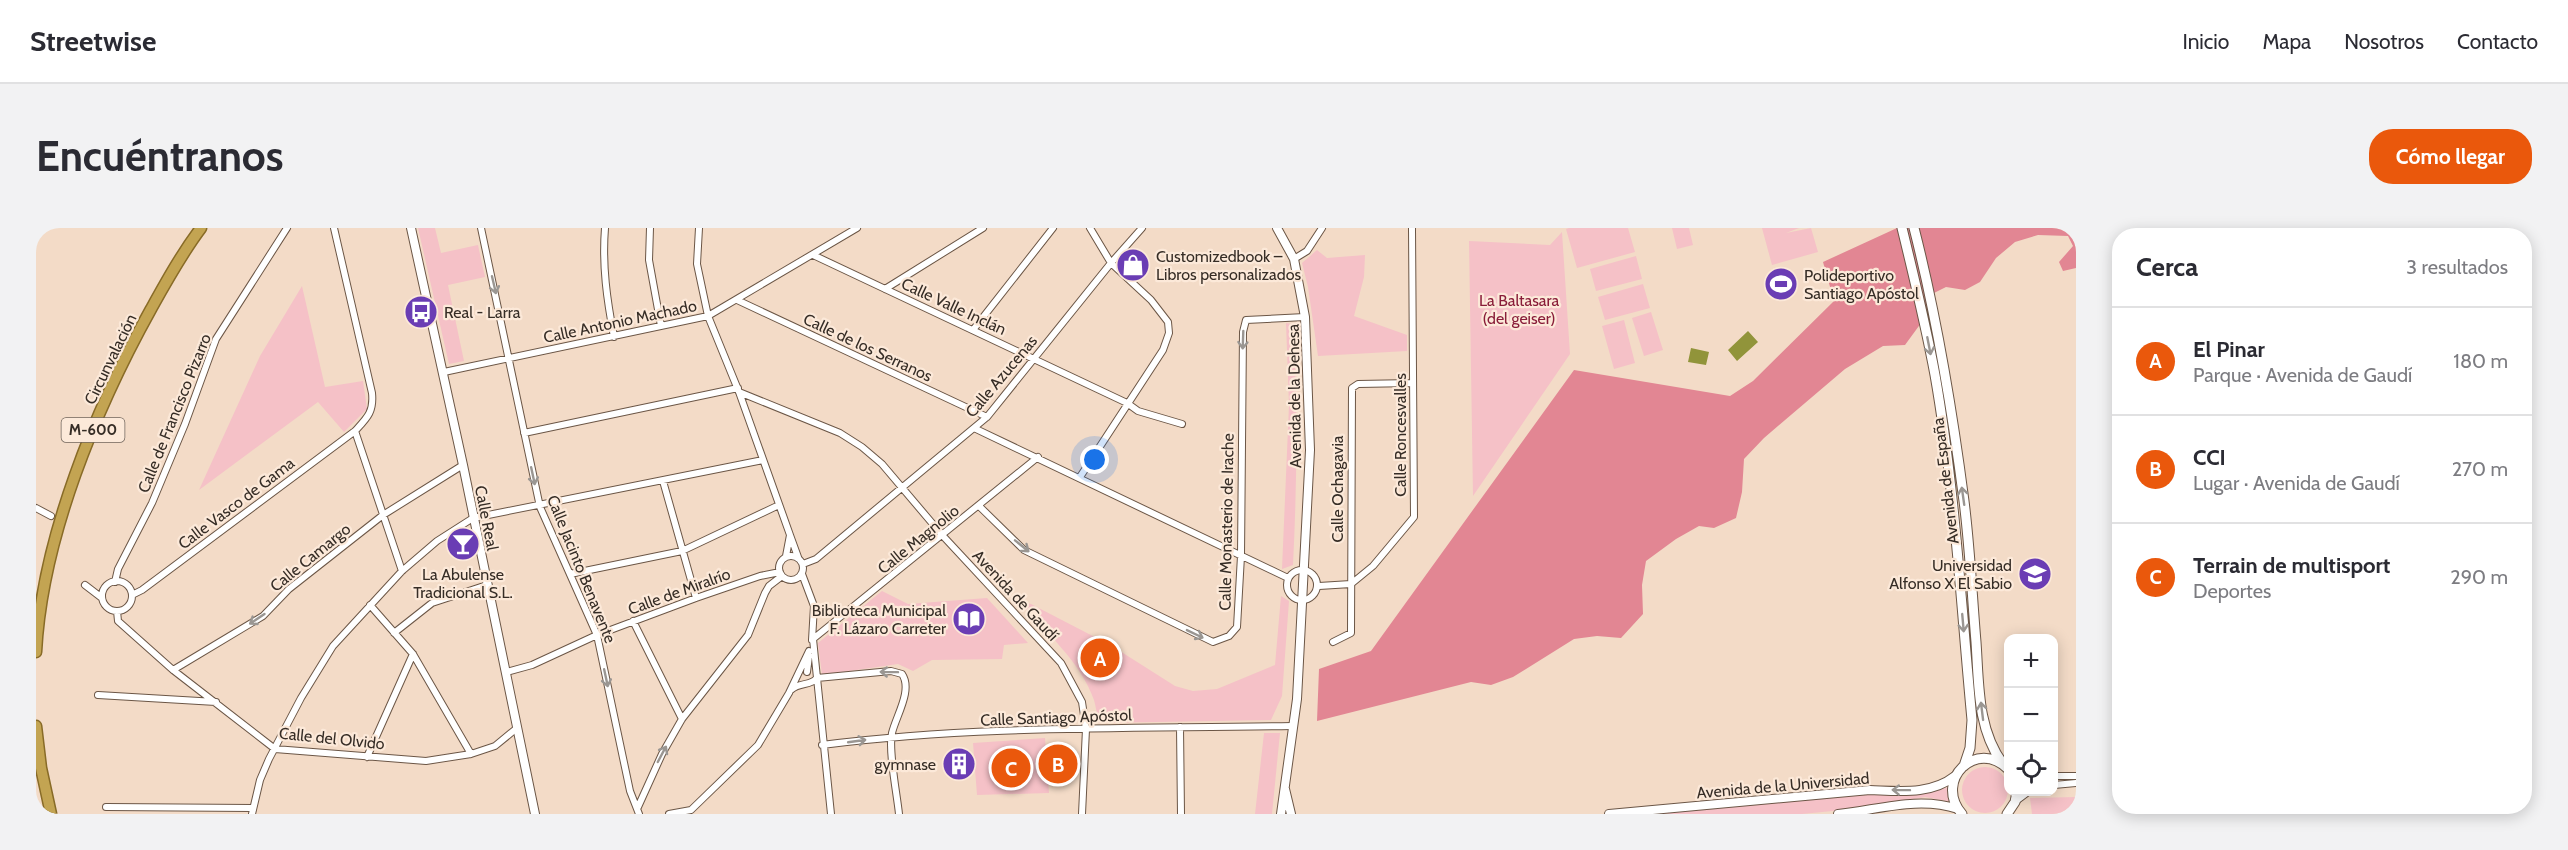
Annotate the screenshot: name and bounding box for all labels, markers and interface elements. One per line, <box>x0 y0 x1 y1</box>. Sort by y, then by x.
text: Streetwise <box>30 24 156 58</box>
text: Inicio <box>2182 29 2229 54</box>
text: Mapa <box>2262 29 2311 54</box>
text: Nosotros <box>2344 29 2424 54</box>
text: Contacto <box>2457 29 2538 54</box>
button: Cómo llegar <box>2369 129 2532 184</box>
text: Encuéntranos <box>36 130 284 182</box>
shop icon: Customizedbook – Libros personalizados <box>1115 247 1151 283</box>
place label: Customizedbook – Libros personalizados <box>1156 247 1301 284</box>
text: Cerca <box>2136 251 2198 283</box>
text: 3 resultados <box>2406 255 2508 279</box>
sports icon: Polideportivo Santiago Apóstol <box>1763 266 1799 302</box>
place label: Polideportivo Santiago Apóstol <box>1804 266 1919 303</box>
street label: Calle Valle Inclán <box>898 274 1009 339</box>
one-way arrow <box>489 275 500 294</box>
park label: La Baltasara (del geiser) <box>1479 291 1559 328</box>
bus stop icon: Real - Larra <box>403 294 439 330</box>
street label: Calle Antonio Machado <box>542 296 699 347</box>
place label: Real - Larra <box>444 303 521 322</box>
street label: Calle de los Serranos <box>800 309 935 386</box>
street label: Circunvalación <box>80 311 141 408</box>
street label: Avenida de la Dehesa <box>1284 323 1305 468</box>
one-way arrow <box>1237 329 1249 349</box>
street label: Calle de Francisco Pizarro <box>134 331 215 496</box>
street label: Calle Azucenas <box>962 331 1041 421</box>
one-way arrow <box>1924 336 1935 355</box>
text: El Pinar <box>2193 336 2265 363</box>
text: A <box>2149 349 2162 373</box>
text: 180 m <box>2453 349 2508 373</box>
text: Parque · Avenida de Gaudí <box>2193 363 2412 387</box>
street label: Calle Roncesvalles <box>1391 373 1410 497</box>
street label: Avenida de España <box>1928 416 1963 545</box>
road number: M-600 <box>62 418 124 442</box>
street label: Calle Monasterio de Irache <box>1215 433 1238 611</box>
street label: Calle Ochagavia <box>1328 435 1347 542</box>
text: CCI <box>2193 444 2226 471</box>
your location <box>1080 445 1109 474</box>
street label: Calle Vasco de Gama <box>174 453 298 553</box>
text: B <box>2149 457 2162 481</box>
text: 270 m <box>2452 457 2508 481</box>
one-way arrow <box>528 466 539 485</box>
text: Lugar · Avenida de Gaudí <box>2193 471 2400 495</box>
street label: Calle Real <box>471 484 502 552</box>
one-way arrow <box>1957 486 1968 506</box>
street label: Calle Jacinto Benavente <box>543 492 620 646</box>
street label: Calle Magnolio <box>874 501 963 578</box>
street label: Calle Camargo <box>266 519 354 596</box>
bar icon: La Abulense Tradicional S.L. <box>445 526 481 562</box>
one-way arrow <box>1014 539 1030 552</box>
street label: Avenida de Gaudí <box>969 546 1063 645</box>
text: Terrain de multisport <box>2193 552 2390 579</box>
place label: Universidad Alfonso X El Sabio <box>1889 556 2012 593</box>
school or university icon: Universidad Alfonso X El Sabio <box>2017 556 2053 592</box>
street label: Calle de Miralrío <box>625 564 733 619</box>
place label: La Abulense Tradicional S.L. <box>413 565 513 602</box>
text: C <box>2149 565 2162 589</box>
text: 290 m <box>2450 565 2508 589</box>
text: Deportes <box>2193 579 2271 603</box>
place label: Biblioteca Municipal F. Lázaro Carreter <box>812 601 947 638</box>
library icon: Biblioteca Municipal F. Lázaro Carreter <box>951 601 987 637</box>
one-way arrow <box>1958 612 1969 632</box>
one-way arrow <box>249 613 265 625</box>
one-way arrow <box>1186 628 1204 640</box>
map controls <box>2004 634 2058 796</box>
button: + <box>2004 634 2058 688</box>
pin: A <box>1080 636 1120 680</box>
one-way arrow <box>880 666 899 678</box>
one-way arrow <box>601 668 613 687</box>
button: − <box>2004 688 2058 742</box>
one-way arrow <box>1976 701 1987 721</box>
street label: Calle Santiago Apóstol <box>980 705 1132 730</box>
street label: Calle del Olvido <box>278 724 386 754</box>
one-way arrow <box>846 735 866 746</box>
pin: B <box>1038 742 1078 786</box>
button: locate <box>2004 742 2058 796</box>
one-way arrow <box>656 746 668 763</box>
building icon: gymnase <box>941 746 977 782</box>
pin: C <box>992 746 1030 790</box>
place label: gymnase <box>874 755 936 774</box>
street label: Avenida de la Universidad <box>1696 768 1870 803</box>
one-way arrow <box>1891 784 1911 796</box>

